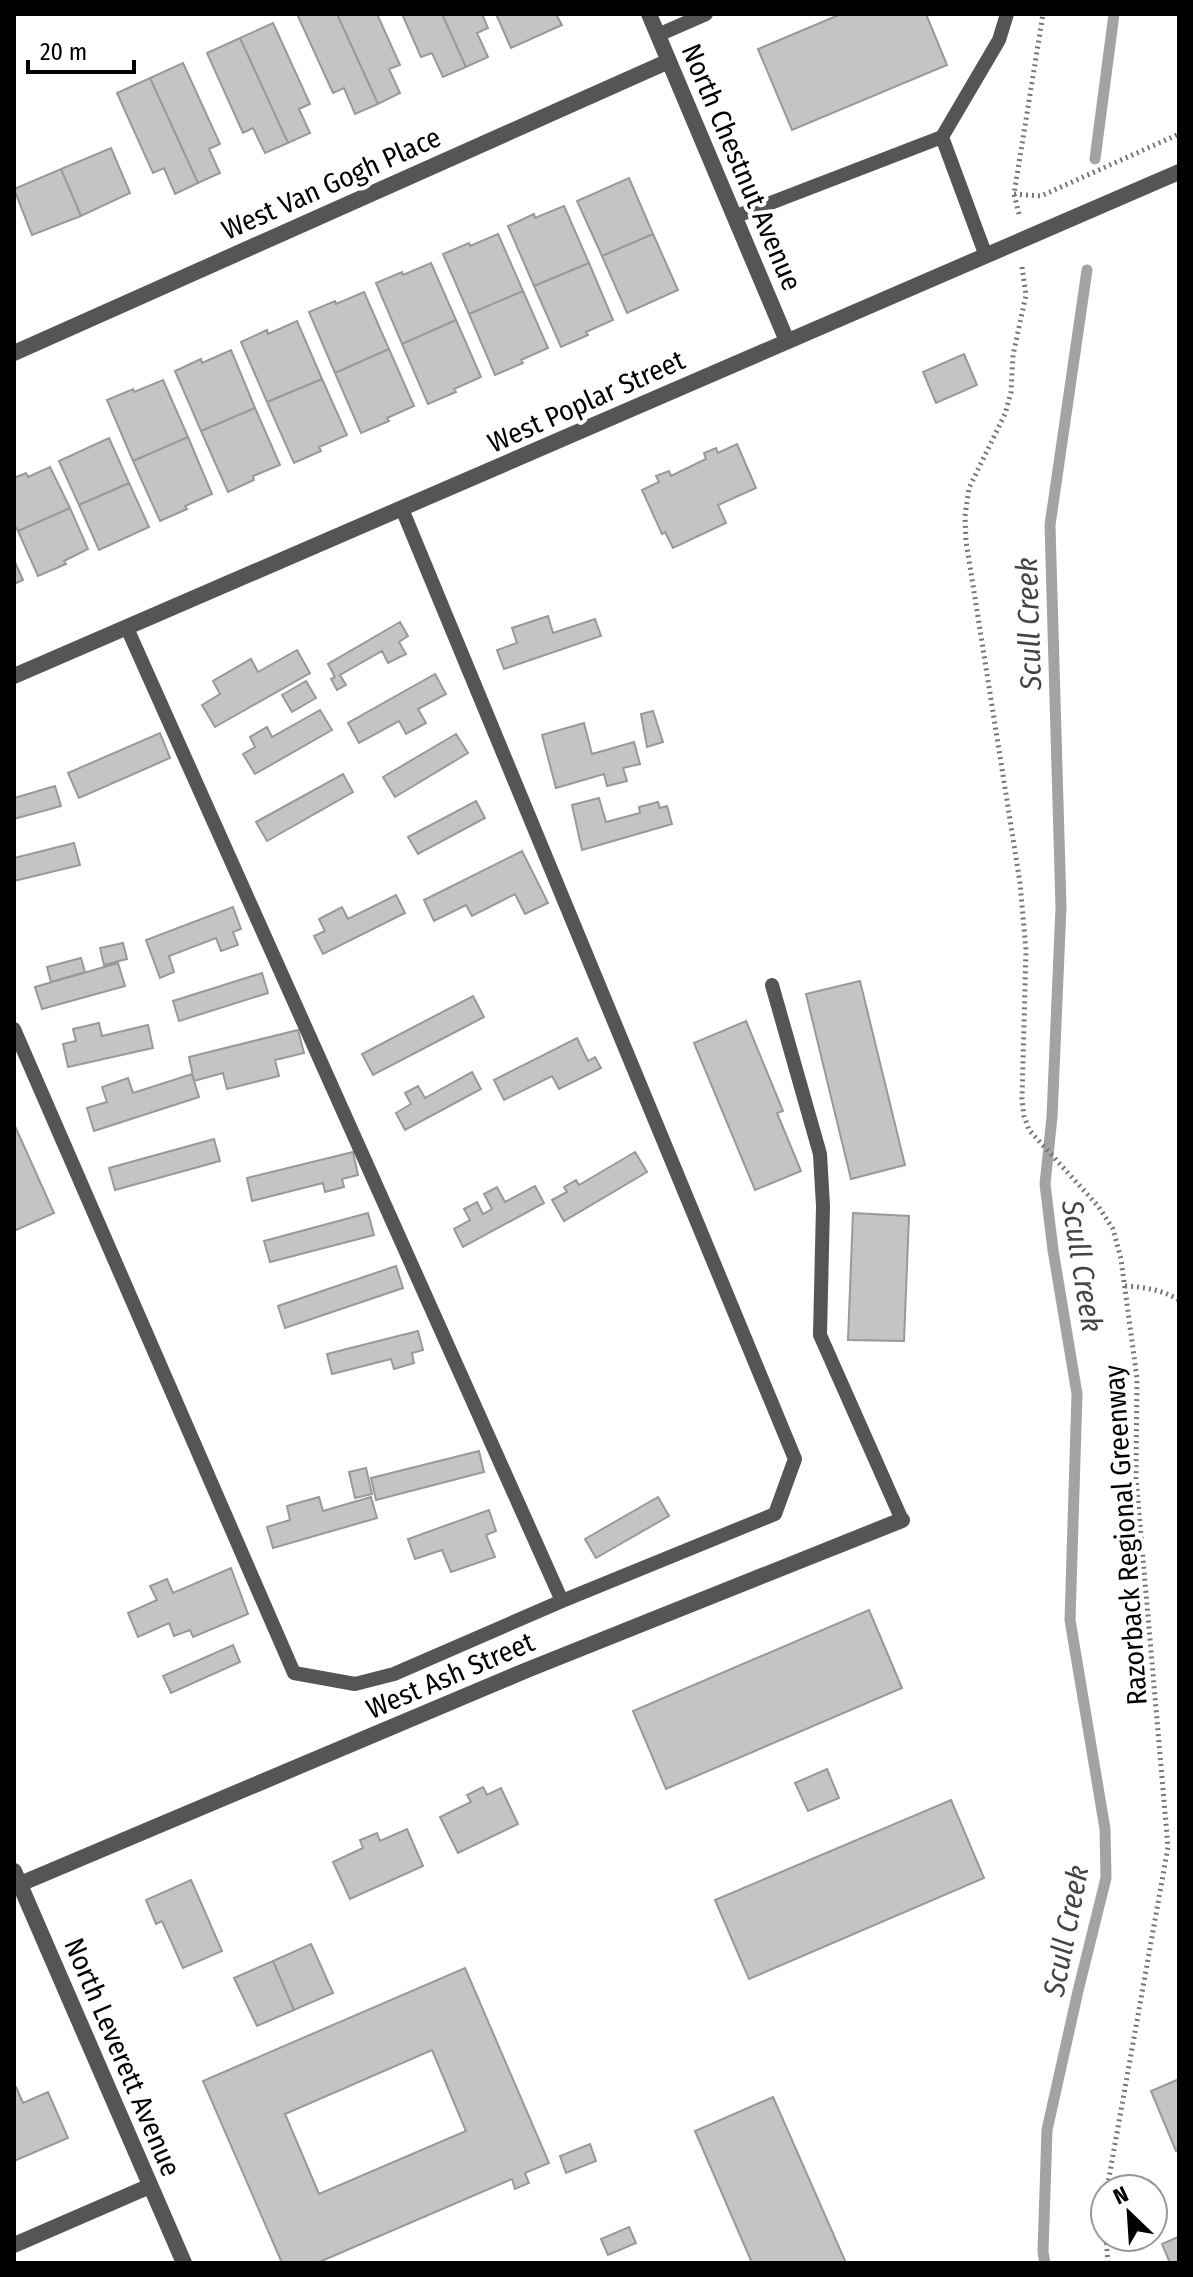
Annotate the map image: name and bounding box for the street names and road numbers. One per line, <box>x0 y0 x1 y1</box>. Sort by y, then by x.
street label: North Chestnut Avenue <box>675 39 808 296</box>
street label: West Van Gogh Place <box>217 120 446 247</box>
street label: West Poplar Street <box>483 343 690 460</box>
street label: Razorback Regional Greenway <box>1097 1363 1154 1706</box>
street label: West Ash Street <box>361 1625 540 1726</box>
street label: North Leverett Avenue <box>57 1933 188 2181</box>

